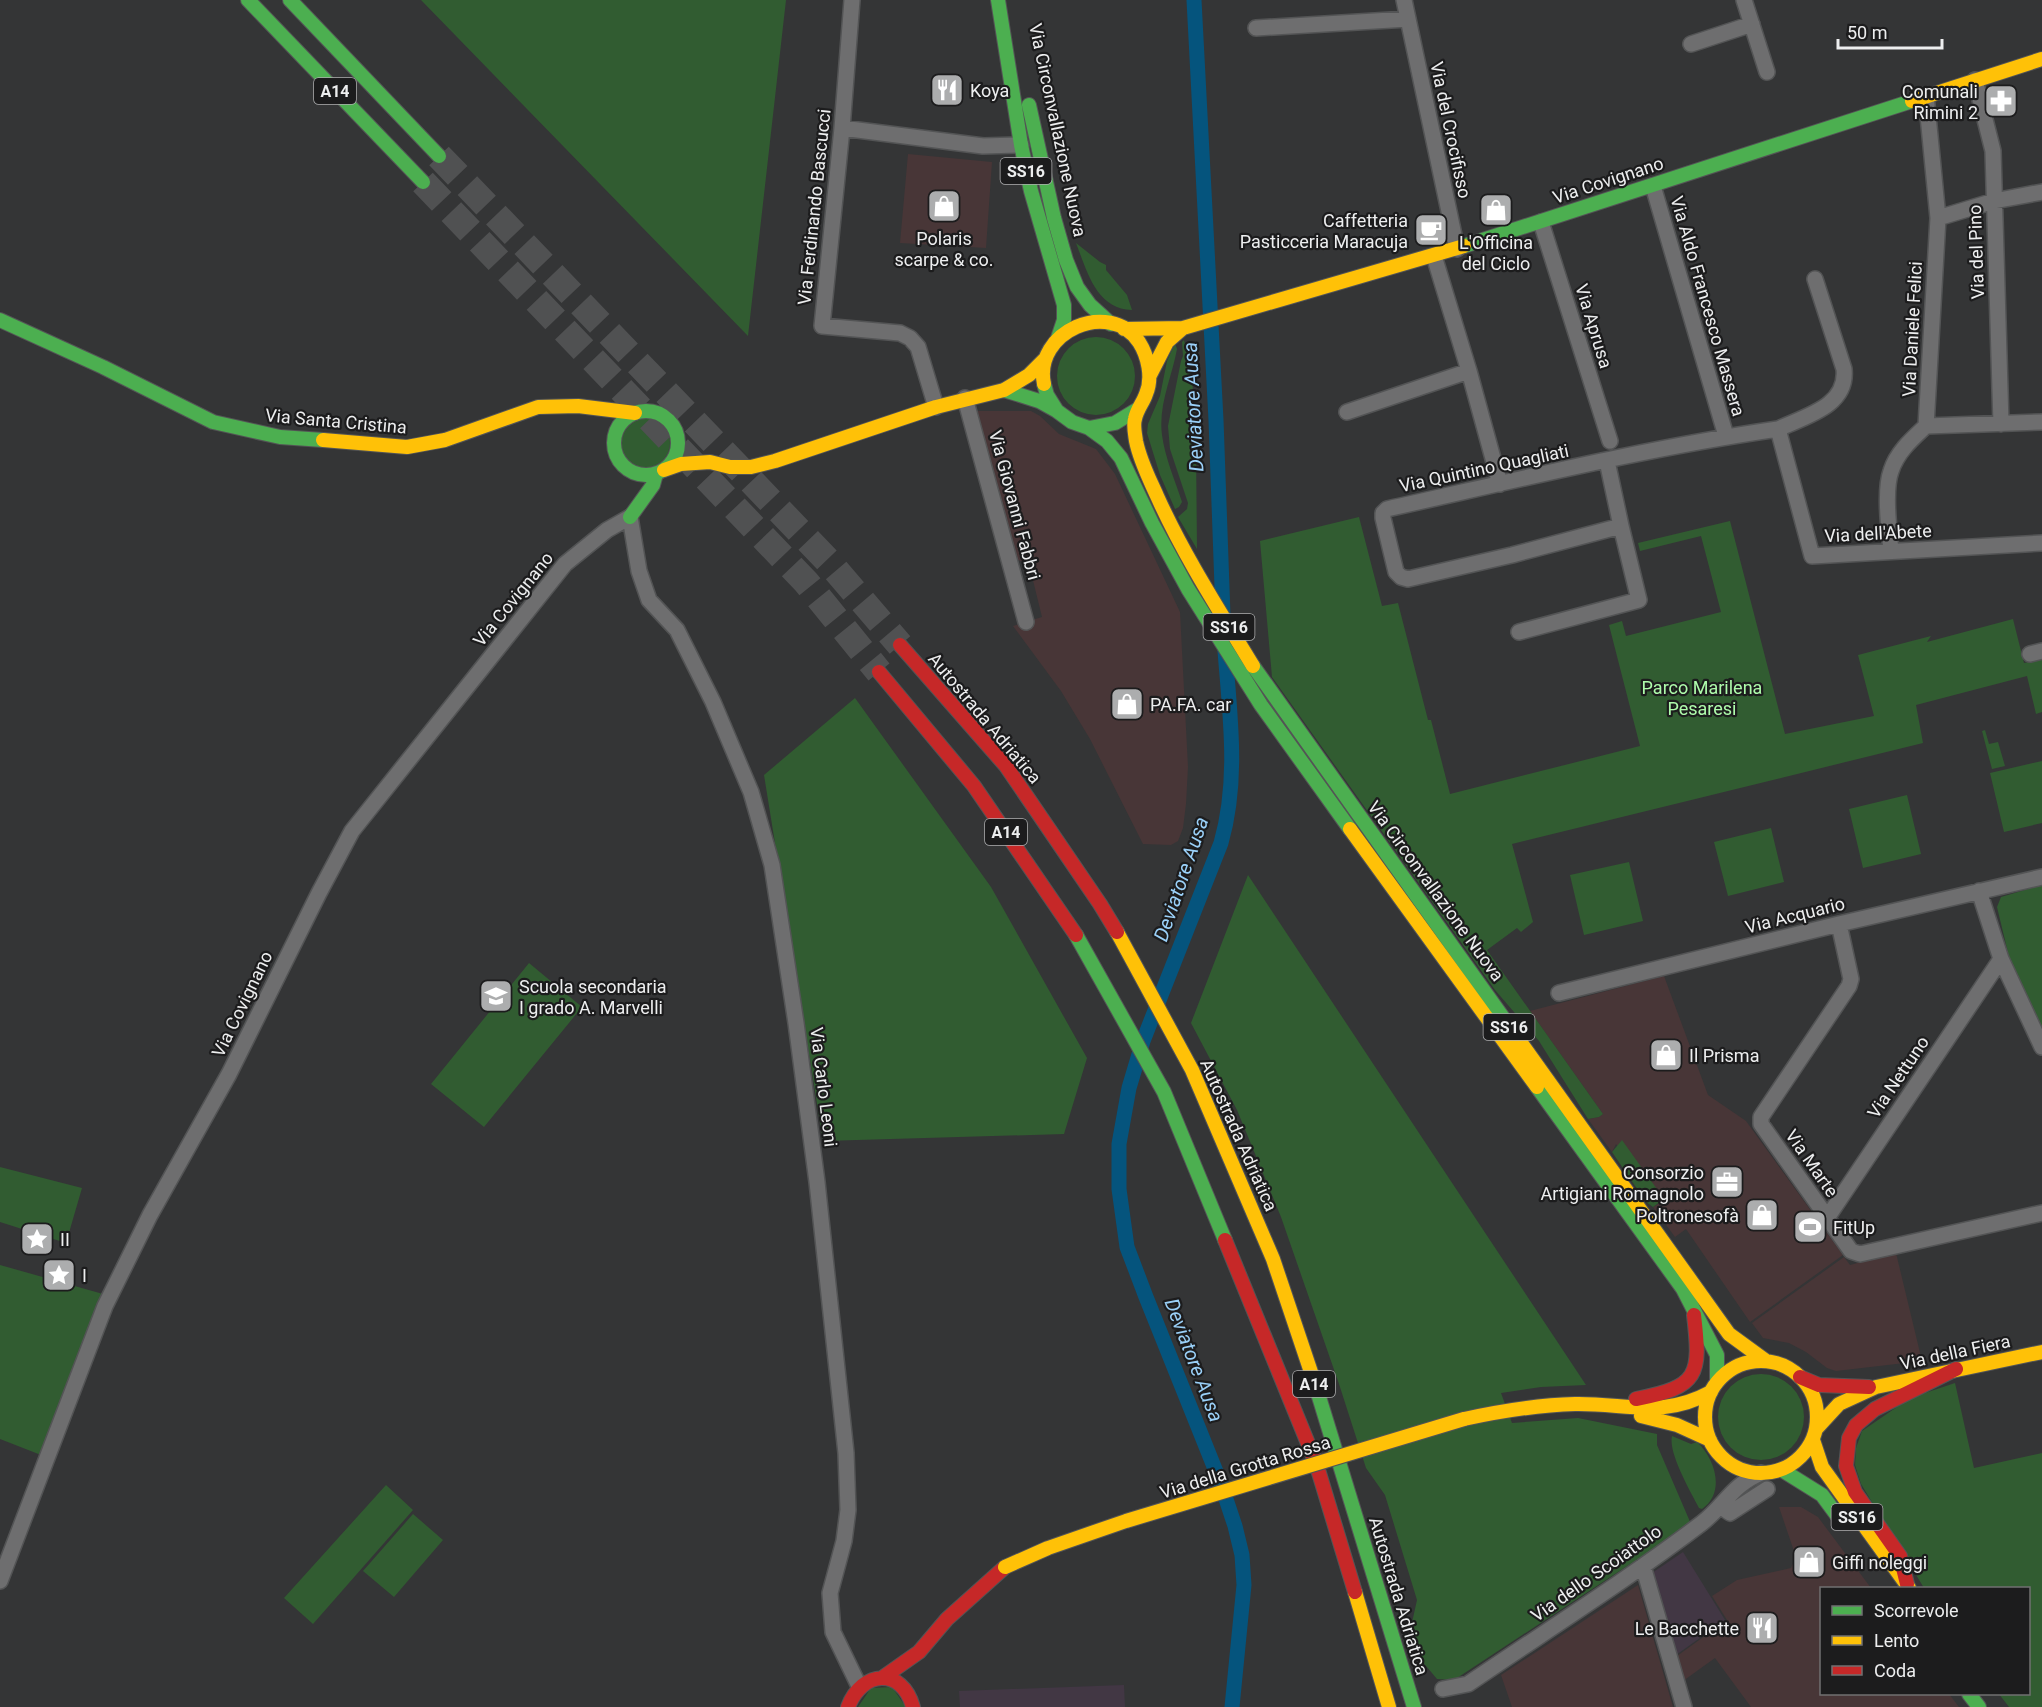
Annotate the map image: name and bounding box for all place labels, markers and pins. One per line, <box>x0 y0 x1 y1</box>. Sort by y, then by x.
restaurant icon: Koya <box>929 72 965 108</box>
place label: Koya <box>970 80 1009 101</box>
place label: Comunali Rimini 2 <box>1902 81 1978 123</box>
pharmacy icon: Comunali Rimini 2 <box>1983 83 2019 119</box>
shop icon: Polaris scarpe & co. <box>926 188 962 224</box>
shop icon: L'Officina del Ciclo <box>1478 192 1514 228</box>
place label: Caffetteria Pasticceria Maracuja <box>1240 210 1408 252</box>
cafe icon: Caffetteria Pasticceria Maracuja <box>1413 212 1449 248</box>
place label: Polaris scarpe & co. <box>895 228 993 270</box>
place label: L'Officina del Ciclo <box>1459 232 1533 274</box>
shop icon: PA.FA. car <box>1109 686 1145 722</box>
place label: PA.FA. car <box>1150 694 1231 715</box>
place label: Scuola secondaria I grado A. Marvelli <box>519 976 667 1018</box>
school or university icon: Scuola secondaria I grado A. Marvelli <box>478 978 514 1014</box>
shop icon: Il Prisma <box>1648 1037 1684 1073</box>
place label: Il Prisma <box>1689 1045 1759 1066</box>
place label: Consorzio Artigiani Romagnolo <box>1541 1162 1704 1204</box>
office icon: Consorzio Artigiani Romagnolo <box>1709 1164 1745 1200</box>
shop icon: Poltronesofà <box>1744 1197 1780 1233</box>
place label: Poltronesofà <box>1636 1205 1739 1226</box>
sports icon: FitUp <box>1792 1209 1828 1245</box>
place label: FitUp <box>1833 1217 1875 1238</box>
place icon: II <box>19 1221 55 1257</box>
place label: II <box>60 1229 70 1250</box>
place icon: I <box>41 1257 77 1293</box>
place label: I <box>82 1265 87 1286</box>
shop icon: Giffi noleggi <box>1791 1544 1827 1580</box>
place label: Giffi noleggi <box>1832 1552 1927 1573</box>
restaurant icon: Le Bacchette <box>1744 1610 1780 1646</box>
place label: Le Bacchette <box>1635 1618 1739 1639</box>

